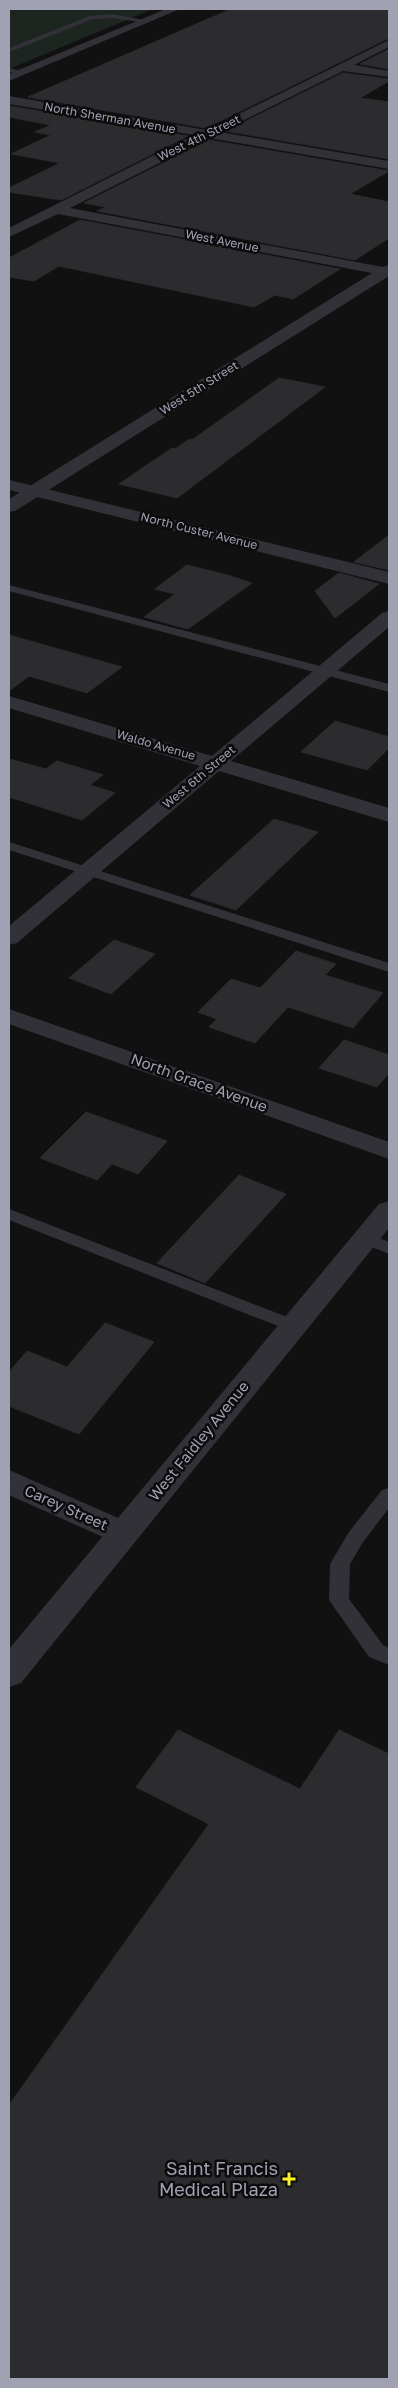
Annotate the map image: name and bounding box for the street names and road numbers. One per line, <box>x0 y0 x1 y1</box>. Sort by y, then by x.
street label: North Sherman Avenue <box>43 99 177 136</box>
street label: West 4th Street <box>155 111 243 164</box>
street label: West Avenue <box>184 226 260 255</box>
street label: West 5th Street <box>157 357 241 418</box>
street label: North Custer Avenue <box>139 509 259 552</box>
street label: Waldo Avenue <box>115 726 197 763</box>
street label: West 6th Street <box>159 742 238 811</box>
street label: North Grace Avenue <box>129 1049 270 1115</box>
street label: West Faidley Avenue <box>144 1377 252 1504</box>
street label: Carey Street <box>22 1481 111 1533</box>

